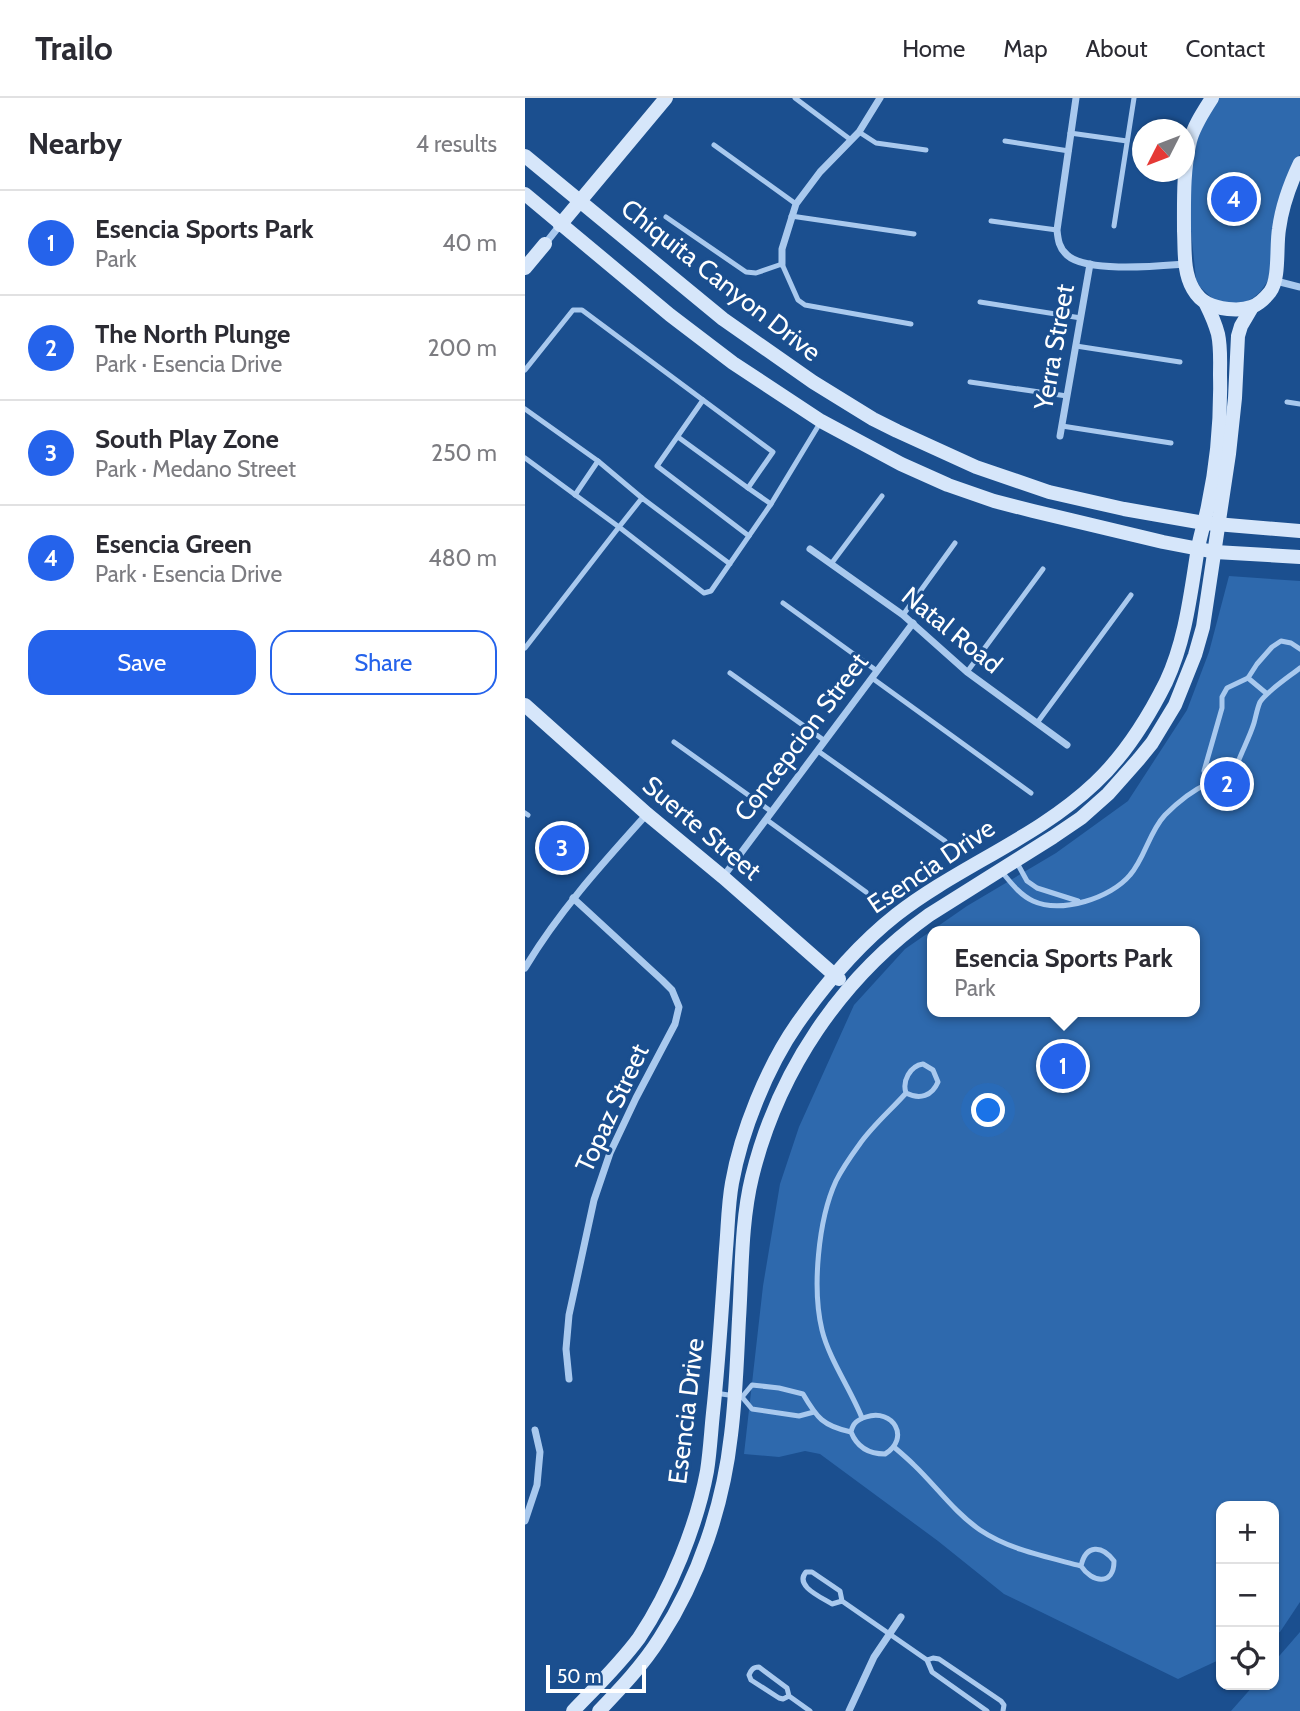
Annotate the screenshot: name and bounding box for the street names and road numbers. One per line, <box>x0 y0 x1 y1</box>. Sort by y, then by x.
street label: Chiquita Canyon Drive <box>615 192 827 368</box>
street label: Yerra Street <box>1027 281 1081 413</box>
street label: Natal Road <box>895 580 1009 680</box>
street label: Concepcion Street <box>727 646 875 828</box>
street label: Suerte Street <box>636 769 768 887</box>
street label: Esencia Drive <box>861 812 1001 920</box>
street label: Topaz Street <box>568 1038 656 1177</box>
street label: Esencia Drive <box>661 1336 711 1486</box>

